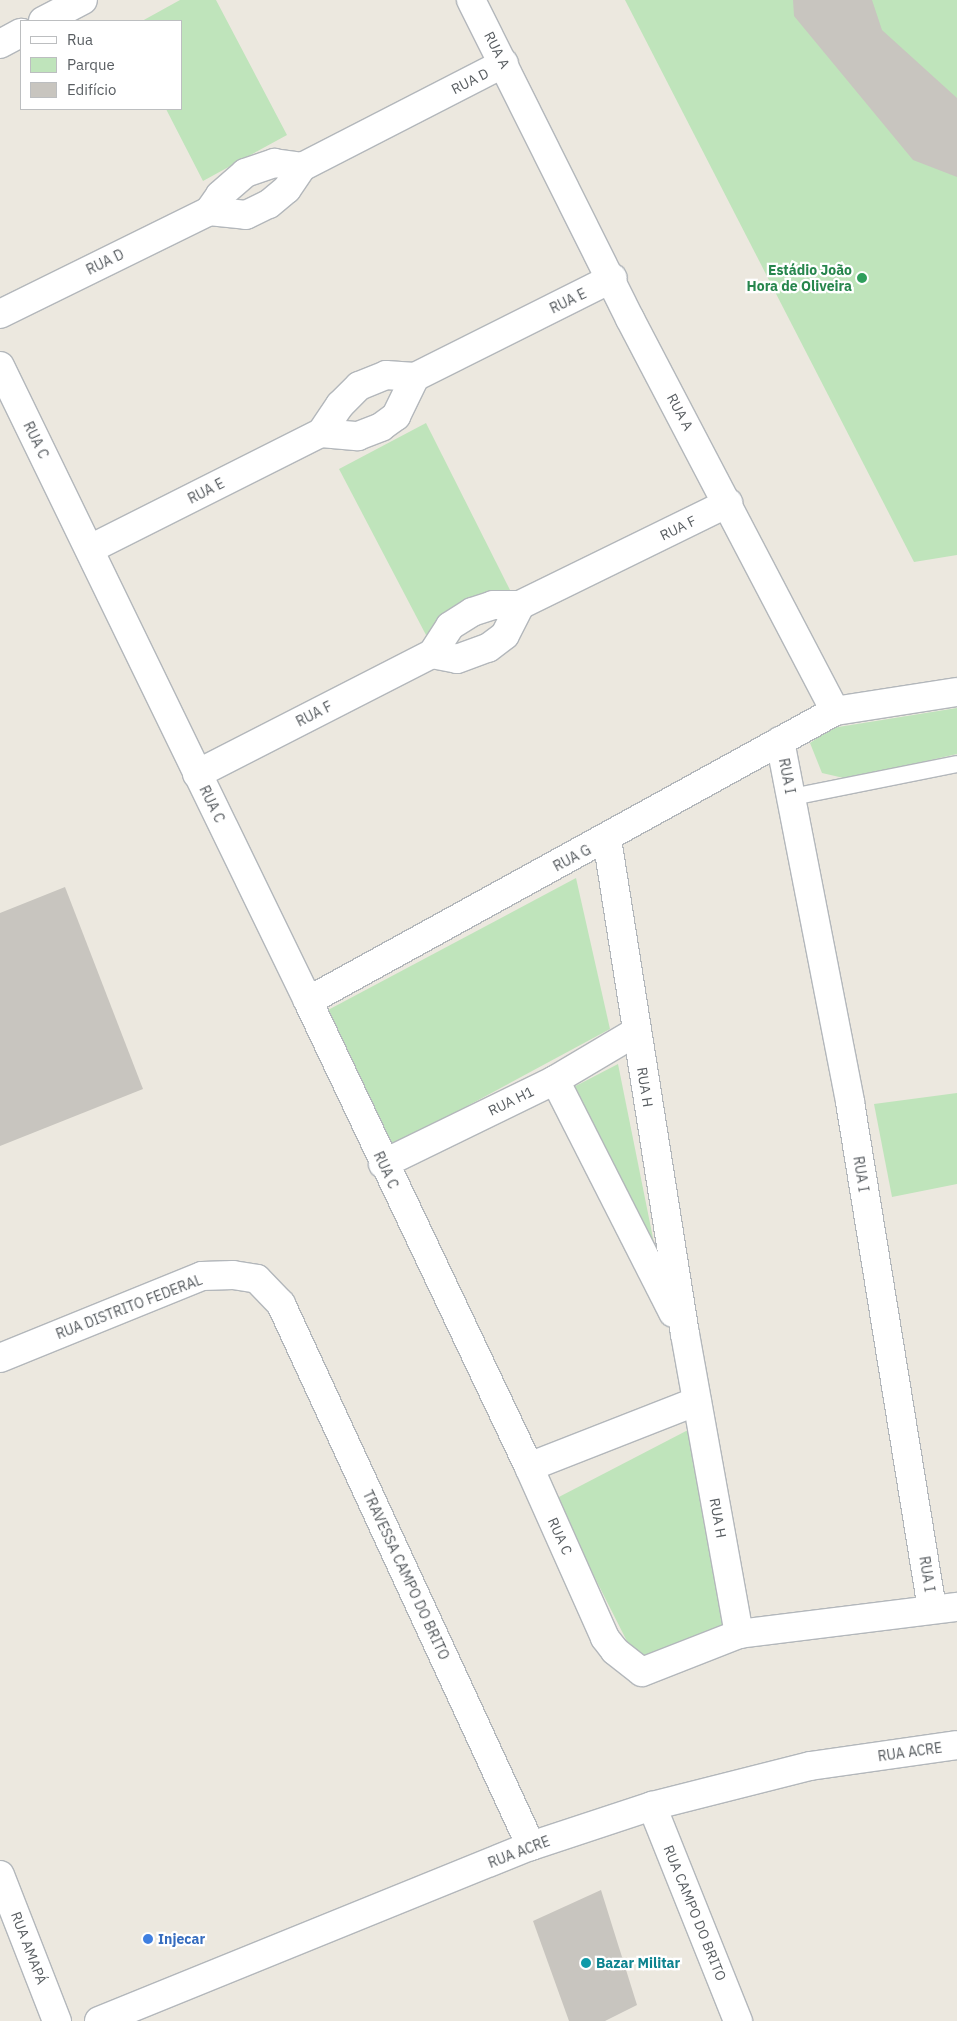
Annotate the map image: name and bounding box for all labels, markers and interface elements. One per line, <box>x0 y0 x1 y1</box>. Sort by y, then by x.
legend <box>20 20 182 110</box>
street label: RUA A <box>481 29 513 71</box>
text: Rua <box>67 30 93 49</box>
text: Parque <box>67 55 115 74</box>
street label: RUA D <box>448 64 492 98</box>
text: Edifício <box>67 80 116 99</box>
street label: RUA D <box>83 246 127 278</box>
place label: Estádio João Hora de Oliveira <box>747 262 852 294</box>
marker: Estádio João Hora de Oliveira <box>856 272 868 284</box>
street label: RUA E <box>547 285 589 317</box>
street label: RUA A <box>663 391 697 433</box>
street label: RUA C <box>20 419 52 461</box>
street label: RUA E <box>185 475 227 507</box>
street label: RUA F <box>657 512 699 544</box>
street label: RUA F <box>293 698 335 730</box>
street label: RUA I <box>775 757 799 795</box>
street label: RUA C <box>196 783 228 825</box>
street label: RUA G <box>550 841 594 875</box>
street label: RUA H <box>634 1066 656 1108</box>
street label: RUA H1 <box>485 1083 537 1119</box>
street label: RUA C <box>370 1149 402 1191</box>
street label: RUA I <box>850 1155 872 1193</box>
street label: RUA DISTRITO FEDERAL <box>54 1271 204 1343</box>
street label: TRAVESSA CAMPO DO BRITO <box>359 1488 453 1662</box>
street label: RUA H <box>706 1497 730 1539</box>
street label: RUA C <box>544 1515 576 1557</box>
street label: RUA I <box>916 1555 938 1593</box>
street label: RUA ACRE <box>877 1739 943 1765</box>
street label: RUA ACRE <box>486 1833 552 1871</box>
street label: RUA CAMPO DO BRITO <box>660 1843 730 1983</box>
street label: RUA AMAPÁ <box>7 1909 51 1987</box>
place label: Injecar <box>158 1931 205 1947</box>
marker: Injecar <box>142 1933 154 1945</box>
place label: Bazar Militar <box>596 1955 680 1971</box>
marker: Bazar Militar <box>580 1957 592 1969</box>

